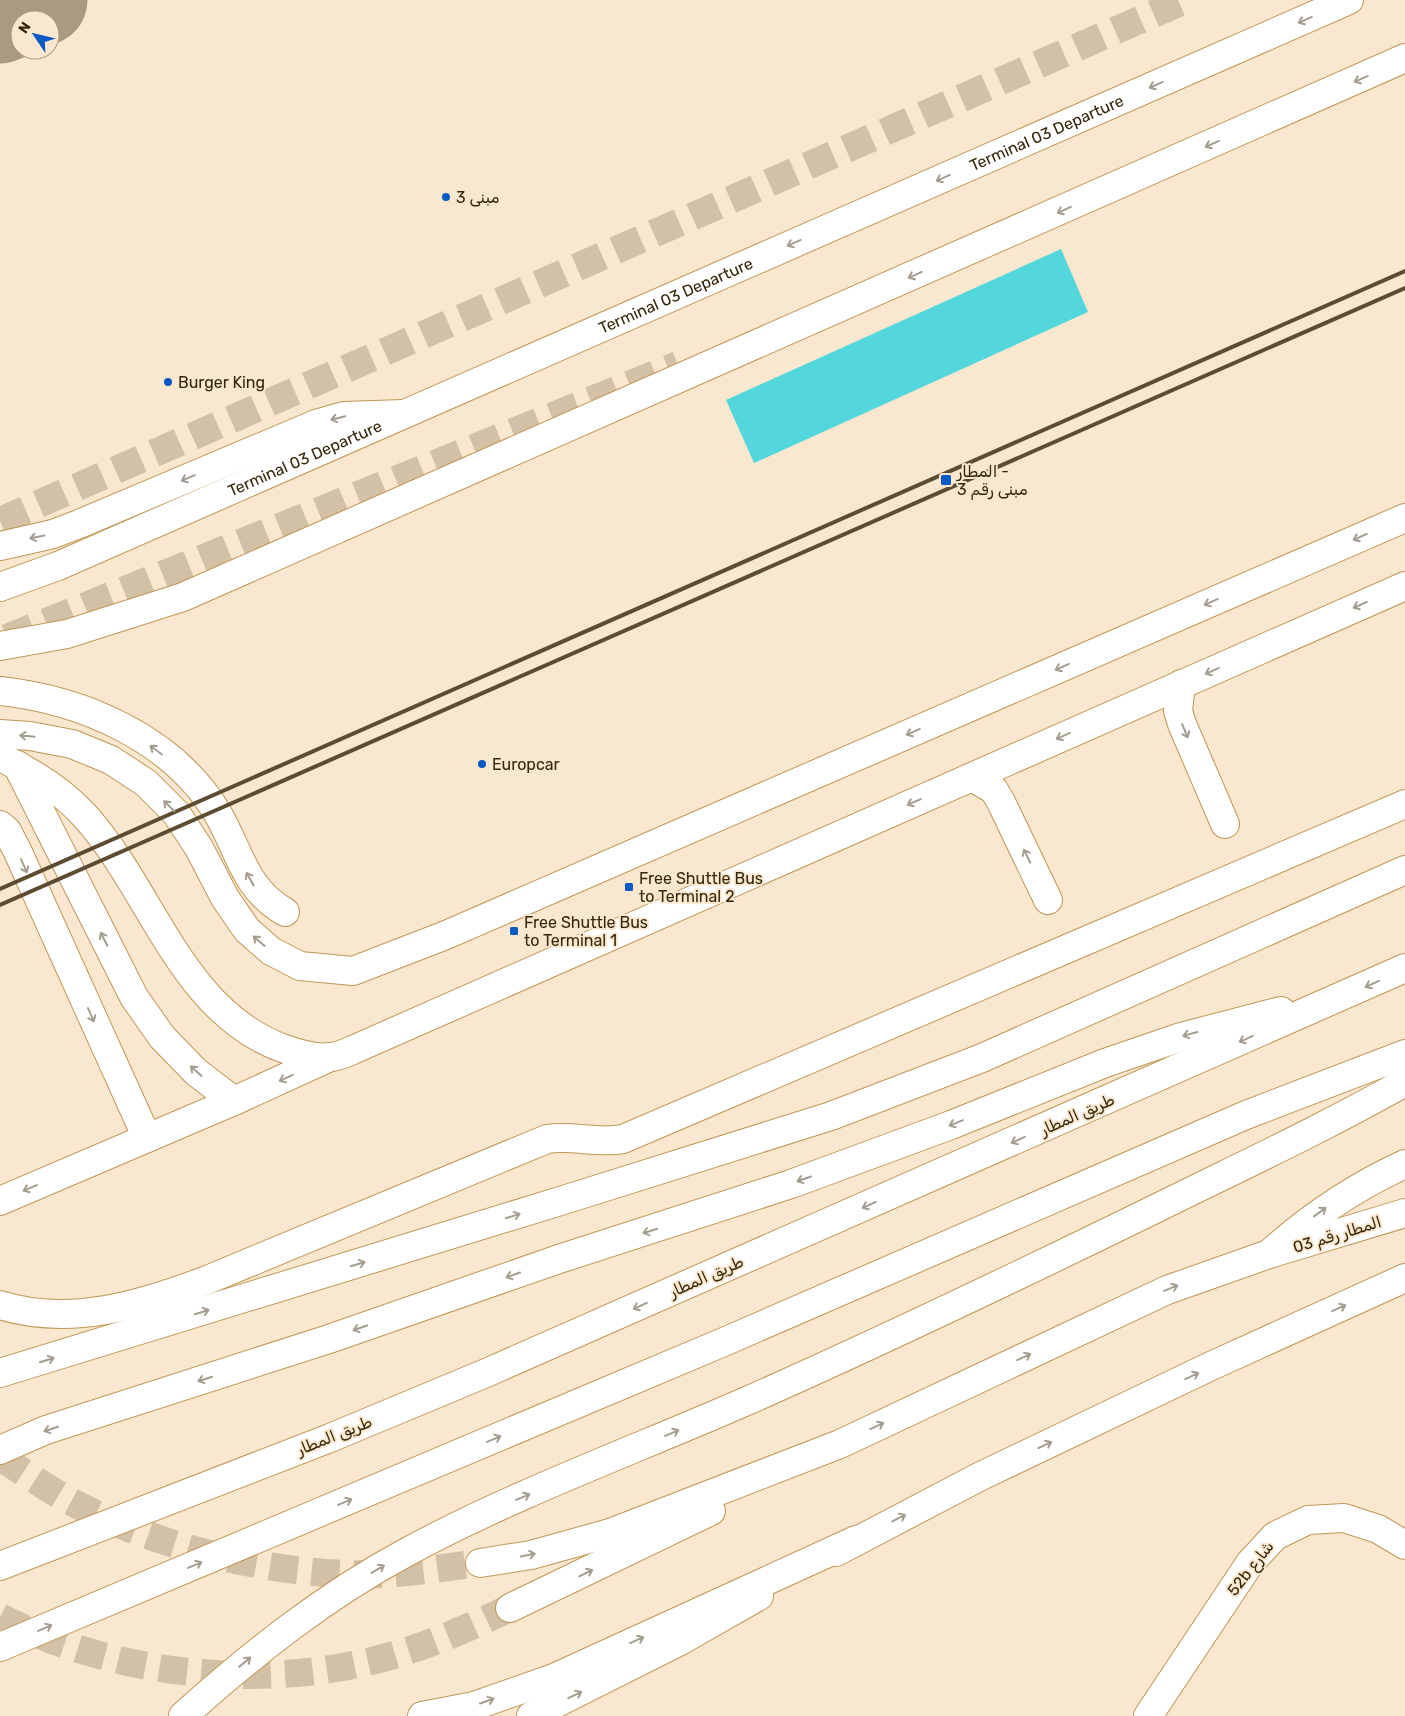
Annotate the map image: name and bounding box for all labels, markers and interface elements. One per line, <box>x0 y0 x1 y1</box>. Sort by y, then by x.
north arrow <box>10 10 60 60</box>
one-way arrow <box>1298 15 1313 25</box>
text: N <box>15 19 35 37</box>
one-way arrow <box>1354 74 1369 84</box>
one-way arrow <box>1149 80 1164 90</box>
street label: Terminal 03 Departure <box>967 91 1127 175</box>
one-way arrow <box>1205 140 1220 150</box>
one-way arrow <box>936 173 951 183</box>
place label: مبنى 3 <box>456 188 500 207</box>
marker: مبنى 3 <box>440 191 452 203</box>
one-way arrow <box>1057 205 1072 215</box>
one-way arrow <box>787 239 802 248</box>
street label: Terminal 03 Departure <box>596 254 756 338</box>
one-way arrow <box>908 271 923 281</box>
place label: Burger King <box>178 373 265 392</box>
marker: Burger King <box>162 376 174 388</box>
one-way arrow <box>331 414 347 423</box>
street label: Terminal 03 Departure <box>225 416 385 500</box>
place label: المطار - مبنى رقم 3 <box>956 462 1028 500</box>
marker: المطار - مبنى رقم 3 <box>939 473 953 487</box>
one-way arrow <box>181 474 196 483</box>
one-way arrow <box>29 533 45 542</box>
one-way arrow <box>1353 533 1368 543</box>
one-way arrow <box>1204 598 1219 608</box>
one-way arrow <box>1353 601 1368 611</box>
one-way arrow <box>1055 663 1070 673</box>
one-way arrow <box>1205 666 1220 676</box>
one-way arrow <box>1181 724 1190 739</box>
one-way arrow <box>906 727 921 737</box>
one-way arrow <box>20 731 36 741</box>
one-way arrow <box>1056 732 1071 742</box>
one-way arrow <box>150 744 163 755</box>
place label: Europcar <box>492 755 560 774</box>
marker: Europcar <box>476 758 488 770</box>
one-way arrow <box>907 797 922 807</box>
one-way arrow <box>163 800 175 813</box>
one-way arrow <box>1022 849 1031 864</box>
one-way arrow <box>20 858 30 873</box>
place label: Free Shuttle Bus to Terminal 2 <box>639 869 763 906</box>
one-way arrow <box>244 873 254 887</box>
marker: Free Shuttle Bus to Terminal 2 <box>623 881 635 893</box>
place label: Free Shuttle Bus to Terminal 1 <box>524 913 648 950</box>
marker: Free Shuttle Bus to Terminal 1 <box>508 925 520 937</box>
one-way arrow <box>99 932 108 947</box>
one-way arrow <box>253 935 266 946</box>
one-way arrow <box>1365 979 1380 989</box>
one-way arrow <box>87 1007 97 1022</box>
one-way arrow <box>1182 1030 1198 1040</box>
one-way arrow <box>1239 1035 1254 1045</box>
one-way arrow <box>190 1065 203 1077</box>
one-way arrow <box>279 1073 294 1083</box>
street label: طريق المطار <box>1036 1090 1118 1141</box>
one-way arrow <box>949 1119 964 1128</box>
one-way arrow <box>1010 1136 1025 1145</box>
one-way arrow <box>796 1175 812 1184</box>
one-way arrow <box>23 1184 38 1194</box>
one-way arrow <box>862 1201 877 1211</box>
one-way arrow <box>1313 1207 1327 1217</box>
one-way arrow <box>504 1211 520 1220</box>
street label: المطار رقم 03 <box>1291 1212 1384 1258</box>
one-way arrow <box>642 1226 658 1236</box>
street label: طريق المطار <box>665 1252 747 1303</box>
one-way arrow <box>349 1258 365 1268</box>
one-way arrow <box>506 1271 522 1280</box>
one-way arrow <box>1163 1283 1178 1293</box>
one-way arrow <box>633 1301 648 1311</box>
one-way arrow <box>1331 1303 1346 1312</box>
one-way arrow <box>194 1306 210 1316</box>
one-way arrow <box>352 1324 368 1333</box>
one-way arrow <box>1016 1352 1031 1361</box>
one-way arrow <box>39 1354 55 1364</box>
one-way arrow <box>1184 1370 1199 1380</box>
one-way arrow <box>198 1375 214 1384</box>
street label: طريق المطار <box>293 1412 375 1460</box>
one-way arrow <box>869 1421 884 1431</box>
one-way arrow <box>43 1425 59 1434</box>
one-way arrow <box>665 1428 680 1437</box>
one-way arrow <box>486 1434 502 1443</box>
one-way arrow <box>1037 1440 1052 1450</box>
one-way arrow <box>515 1491 530 1501</box>
one-way arrow <box>337 1497 352 1506</box>
one-way arrow <box>892 1513 907 1523</box>
street label: 52b شارع <box>1223 1537 1279 1601</box>
one-way arrow <box>520 1550 536 1560</box>
one-way arrow <box>187 1560 202 1569</box>
one-way arrow <box>370 1564 384 1574</box>
one-way arrow <box>578 1568 593 1577</box>
one-way arrow <box>37 1622 52 1632</box>
one-way arrow <box>629 1635 644 1644</box>
one-way arrow <box>238 1657 251 1668</box>
one-way arrow <box>567 1690 582 1699</box>
one-way arrow <box>478 1696 494 1705</box>

